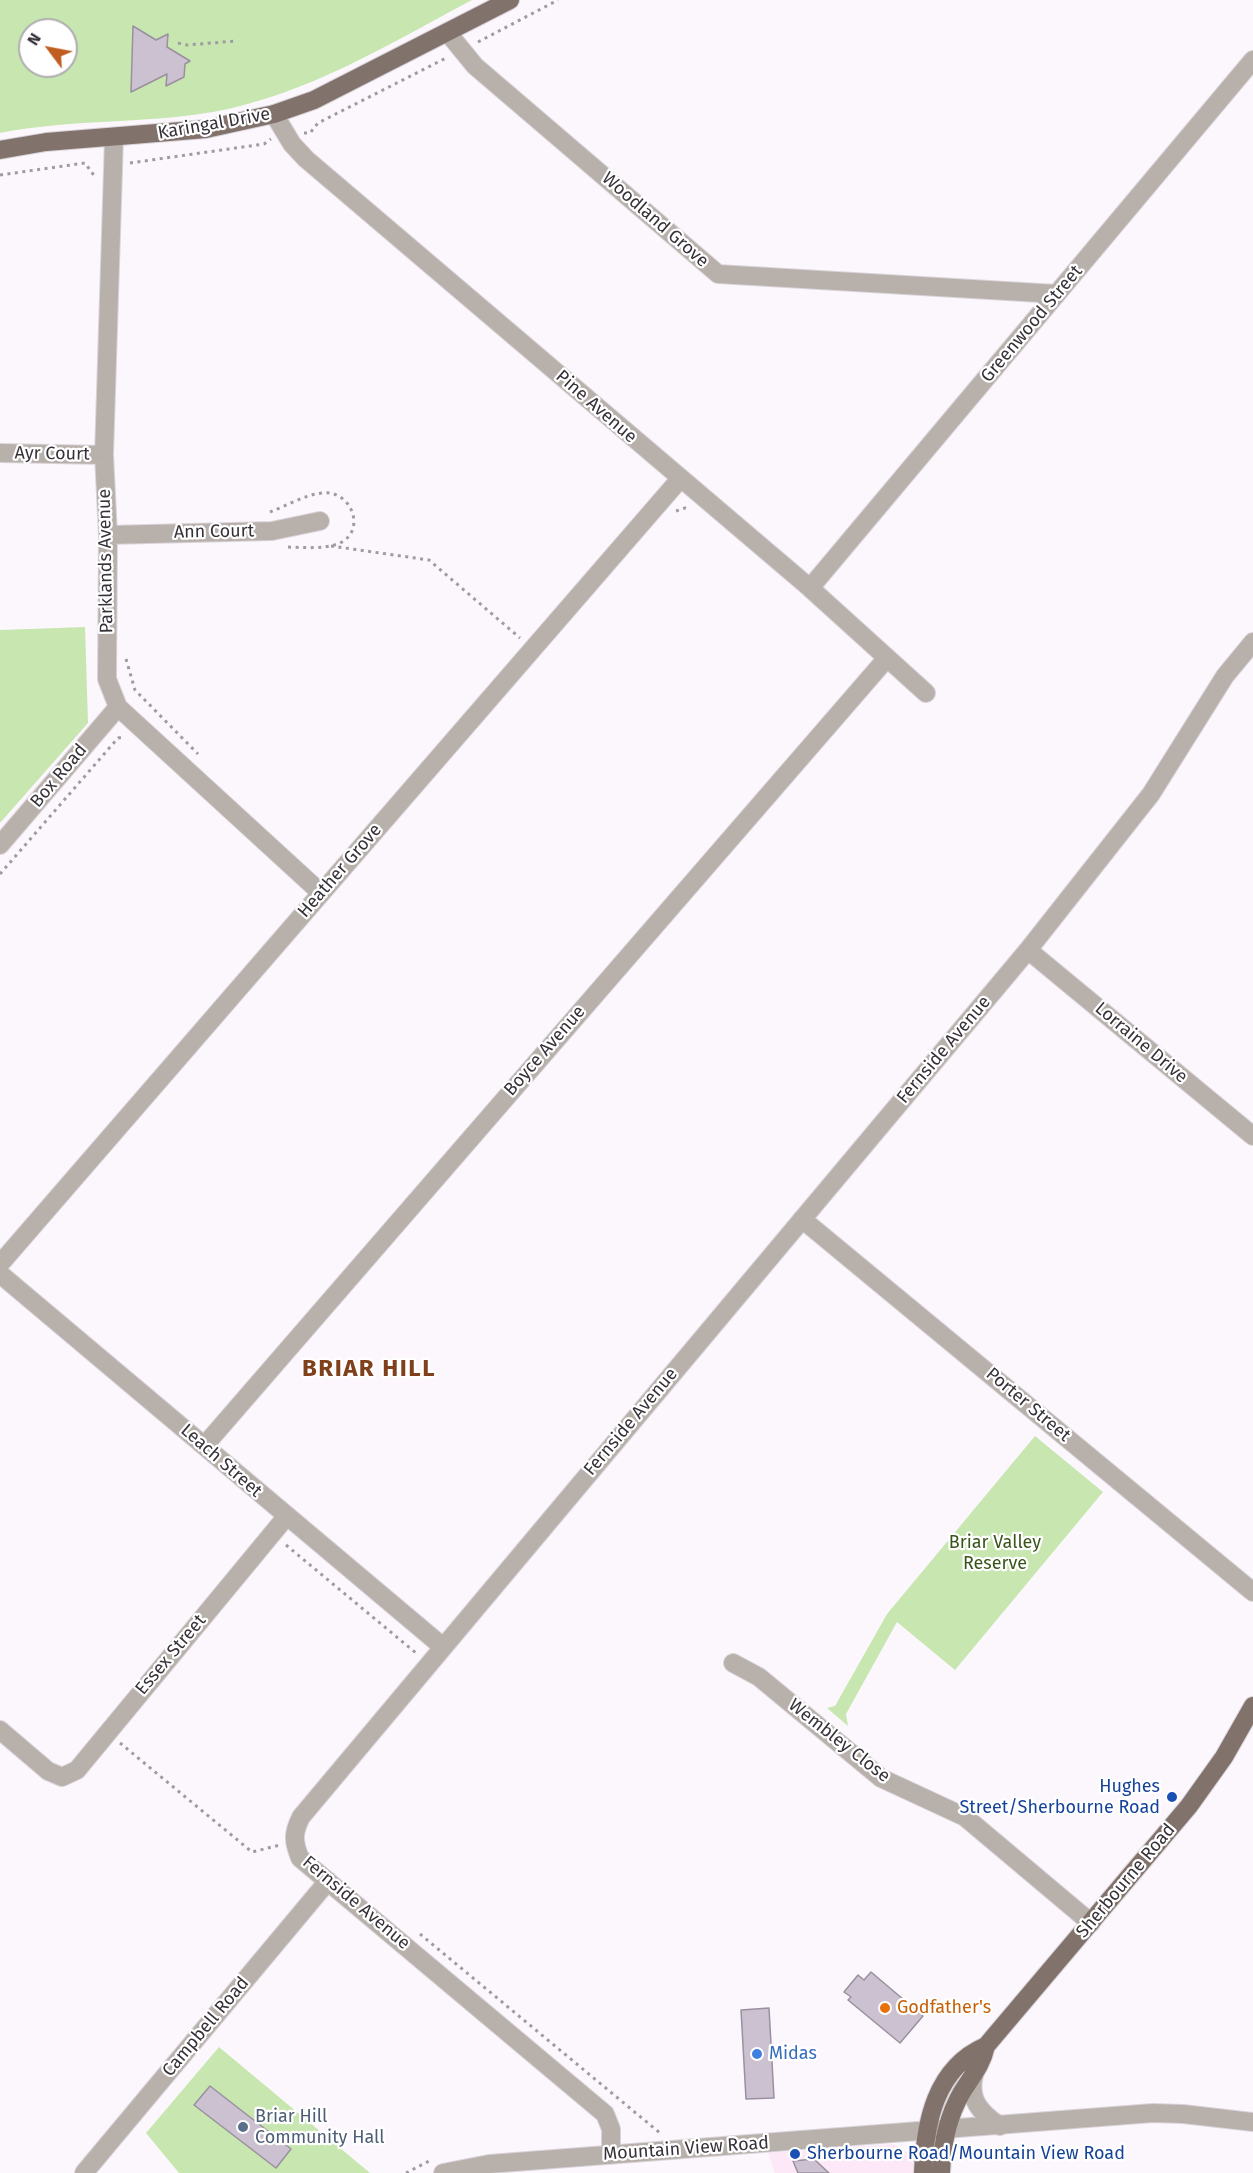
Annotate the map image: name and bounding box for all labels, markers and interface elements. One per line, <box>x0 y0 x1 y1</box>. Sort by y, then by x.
north arrow <box>18 18 78 78</box>
text: N <box>23 30 45 49</box>
street label: Karingal Drive <box>156 103 272 145</box>
street label: Woodland Grove <box>597 168 713 272</box>
street label: Greenwood Street <box>977 261 1087 387</box>
street label: Pine Avenue <box>551 366 641 448</box>
street label: Ayr Court <box>14 443 90 465</box>
street label: Parklands Avenue <box>94 489 118 633</box>
street label: Ann Court <box>174 521 254 543</box>
street label: Box Road <box>26 740 92 812</box>
street label: Heather Grove <box>293 820 387 922</box>
street label: Fernside Avenue <box>893 992 995 1108</box>
street label: Lorraine Drive <box>1090 998 1192 1088</box>
street label: Boyce Avenue <box>500 1001 590 1101</box>
district label: BRIAR HILL <box>302 1355 436 1383</box>
street label: Porter Street <box>981 1363 1075 1447</box>
street label: Fernside Avenue <box>580 1364 682 1480</box>
street label: Leach Street <box>176 1420 266 1502</box>
park label: Briar Valley Reserve <box>949 1532 1041 1574</box>
street label: Essex Street <box>131 1610 211 1700</box>
street label: Wembley Close <box>784 1695 894 1787</box>
place label: Hughes Street/Sherbourne Road <box>959 1776 1160 1818</box>
marker: Hughes Street/Sherbourne Road <box>1165 1790 1179 1804</box>
street label: Sherbourne Road <box>1072 1820 1180 1942</box>
street label: Fernside Avenue <box>298 1852 414 1954</box>
street label: Campbell Road <box>158 1973 254 2081</box>
place label: Godfather's <box>897 1997 991 2019</box>
marker: Godfather's <box>878 2001 892 2015</box>
place label: Midas <box>769 2043 817 2065</box>
marker: Midas <box>750 2047 764 2061</box>
place label: Briar Hill Community Hall <box>255 2106 385 2148</box>
marker: Briar Hill Community Hall <box>236 2120 250 2134</box>
street label: Mountain View Road <box>602 2132 770 2166</box>
place label: Sherbourne Road/Mountain View Road <box>807 2143 1125 2165</box>
marker: Sherbourne Road/Mountain View Road <box>788 2147 802 2161</box>

